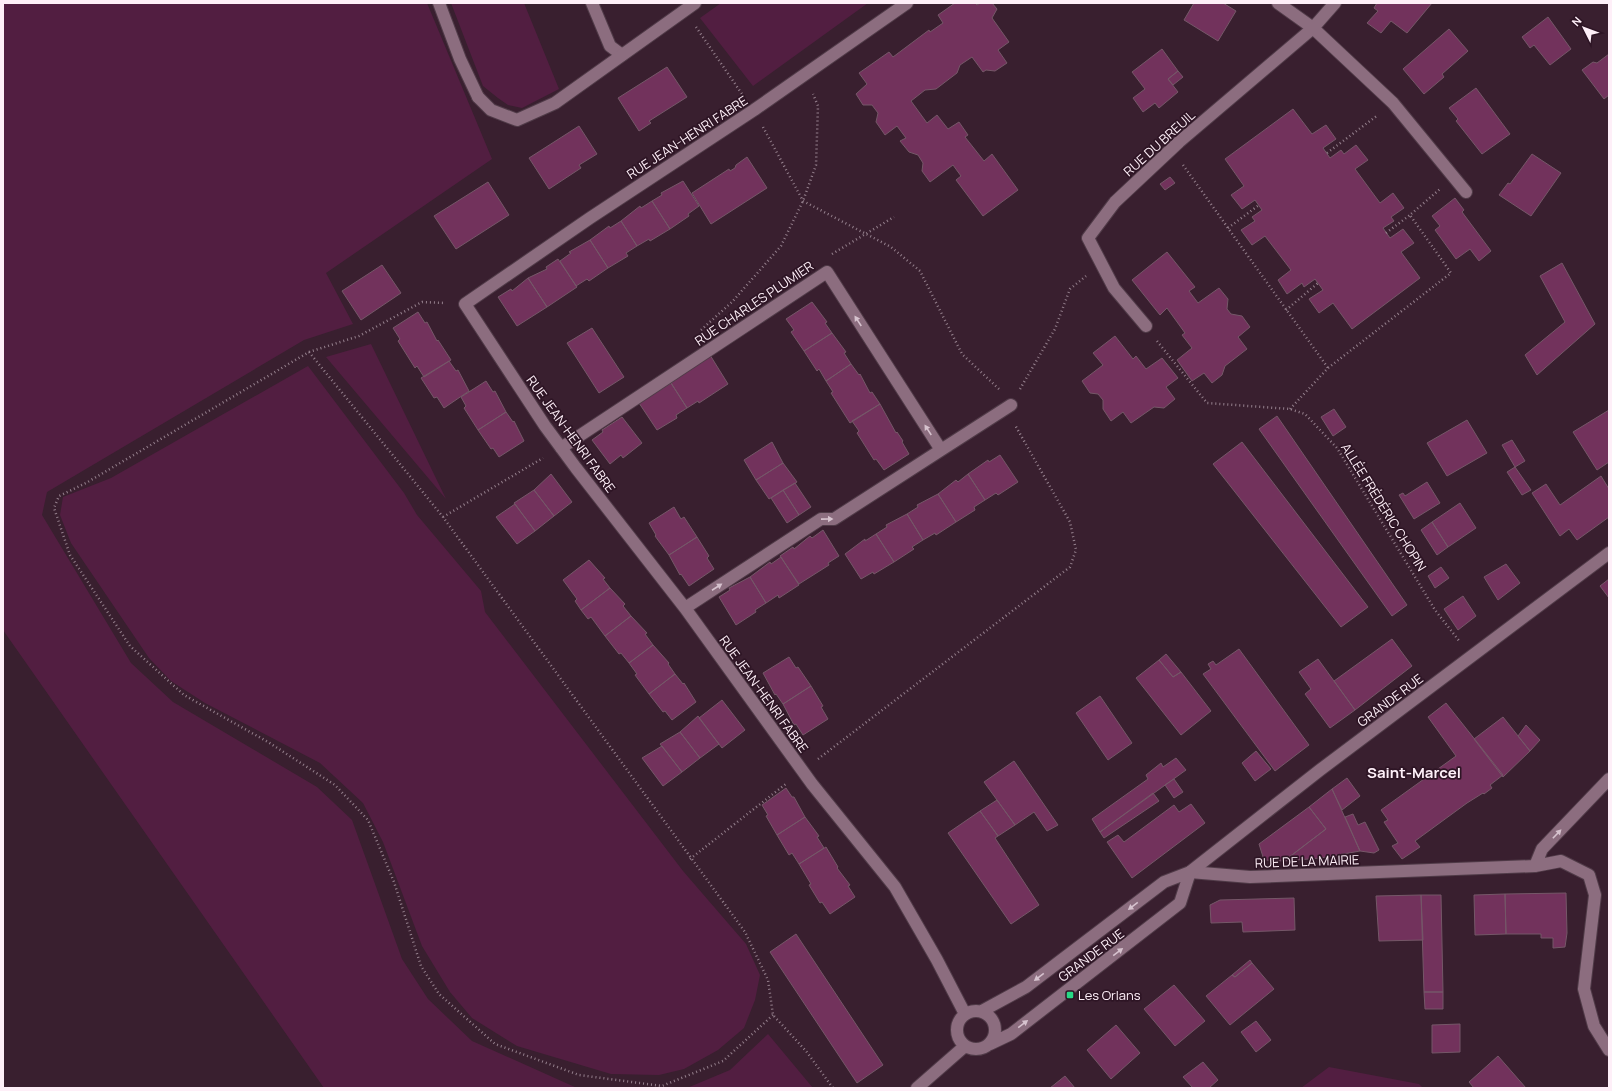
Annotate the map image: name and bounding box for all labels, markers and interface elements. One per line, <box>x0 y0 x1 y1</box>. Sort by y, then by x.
north arrow <box>1564 8 1604 48</box>
text: N <box>1568 13 1584 29</box>
street label: RUE JEAN-HENRI FABRE <box>623 91 751 183</box>
street label: RUE DU BREUIL <box>1119 106 1199 180</box>
street label: RUE CHARLES PLUMIER <box>691 257 817 349</box>
one-way arrow <box>854 316 862 326</box>
street label: RUE JEAN-HENRI FABRE <box>522 372 620 496</box>
one-way arrow <box>924 425 932 435</box>
street label: ALLÉE FRÉDÉRIC CHOPIN <box>1337 440 1431 574</box>
one-way arrow <box>821 516 833 523</box>
one-way arrow <box>712 583 722 591</box>
street label: RUE JEAN-HENRI FABRE <box>715 632 813 756</box>
street label: GRANDE RUE <box>1353 669 1427 731</box>
district label: Saint-Marcel <box>1367 762 1461 783</box>
one-way arrow <box>1552 829 1561 839</box>
street label: RUE DE LA MAIRIE <box>1255 850 1359 872</box>
one-way arrow <box>1127 902 1138 910</box>
street label: GRANDE RUE <box>1054 924 1128 986</box>
one-way arrow <box>1113 947 1124 956</box>
one-way arrow <box>1034 972 1045 981</box>
place label: Les Orlans <box>1078 986 1141 1004</box>
marker: Les Orlans <box>1065 990 1075 1000</box>
one-way arrow <box>1018 1020 1029 1029</box>

